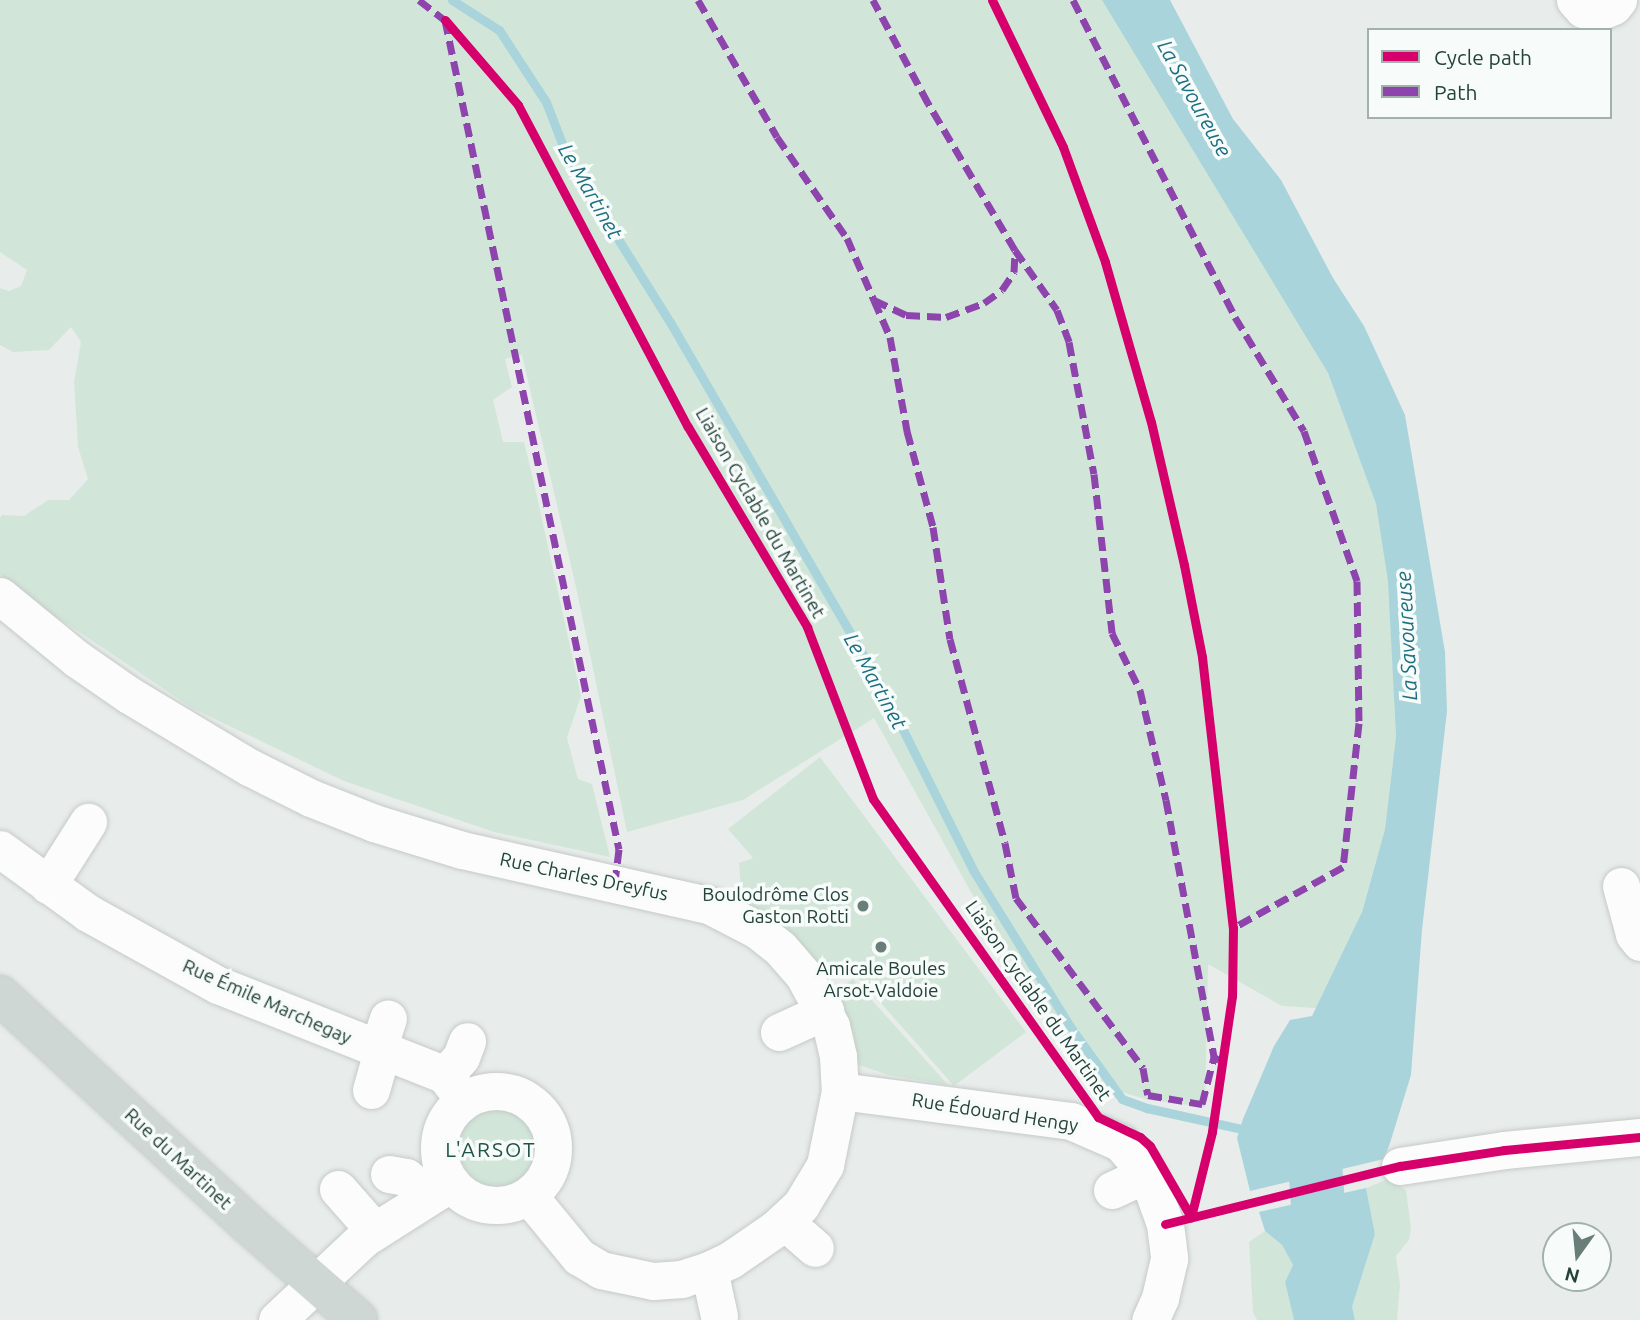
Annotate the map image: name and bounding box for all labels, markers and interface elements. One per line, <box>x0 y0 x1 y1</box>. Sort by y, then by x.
legend <box>1367 28 1612 119</box>
water label: La Savoureuse <box>1153 35 1237 161</box>
text: Cycle path <box>1434 45 1532 69</box>
text: Path <box>1434 80 1477 104</box>
water label: Le Martinet <box>554 139 628 243</box>
street label: Liaison Cyclable du Martinet <box>690 404 830 622</box>
water label: La Savoureuse <box>1390 571 1422 701</box>
water label: Le Martinet <box>839 629 913 733</box>
street label: Rue Charles Dreyfus <box>498 848 670 906</box>
place label: Boulodrôme Clos Gaston Rotti <box>702 884 849 928</box>
street label: Liaison Cyclable du Martinet <box>960 896 1116 1106</box>
marker: Boulodrôme Clos Gaston Rotti <box>855 898 871 914</box>
marker: Amicale Boules Arsot-Valdoie <box>873 939 889 955</box>
street label: Rue Émile Marchegay <box>179 954 355 1050</box>
place label: Amicale Boules Arsot-Valdoie <box>816 958 946 1002</box>
street label: Rue Édouard Hengy <box>910 1089 1080 1137</box>
street label: Rue du Martinet <box>120 1104 236 1214</box>
district label: L'ARSOT <box>446 1136 536 1162</box>
north arrow <box>1542 1222 1612 1292</box>
text: N <box>1562 1263 1582 1288</box>

